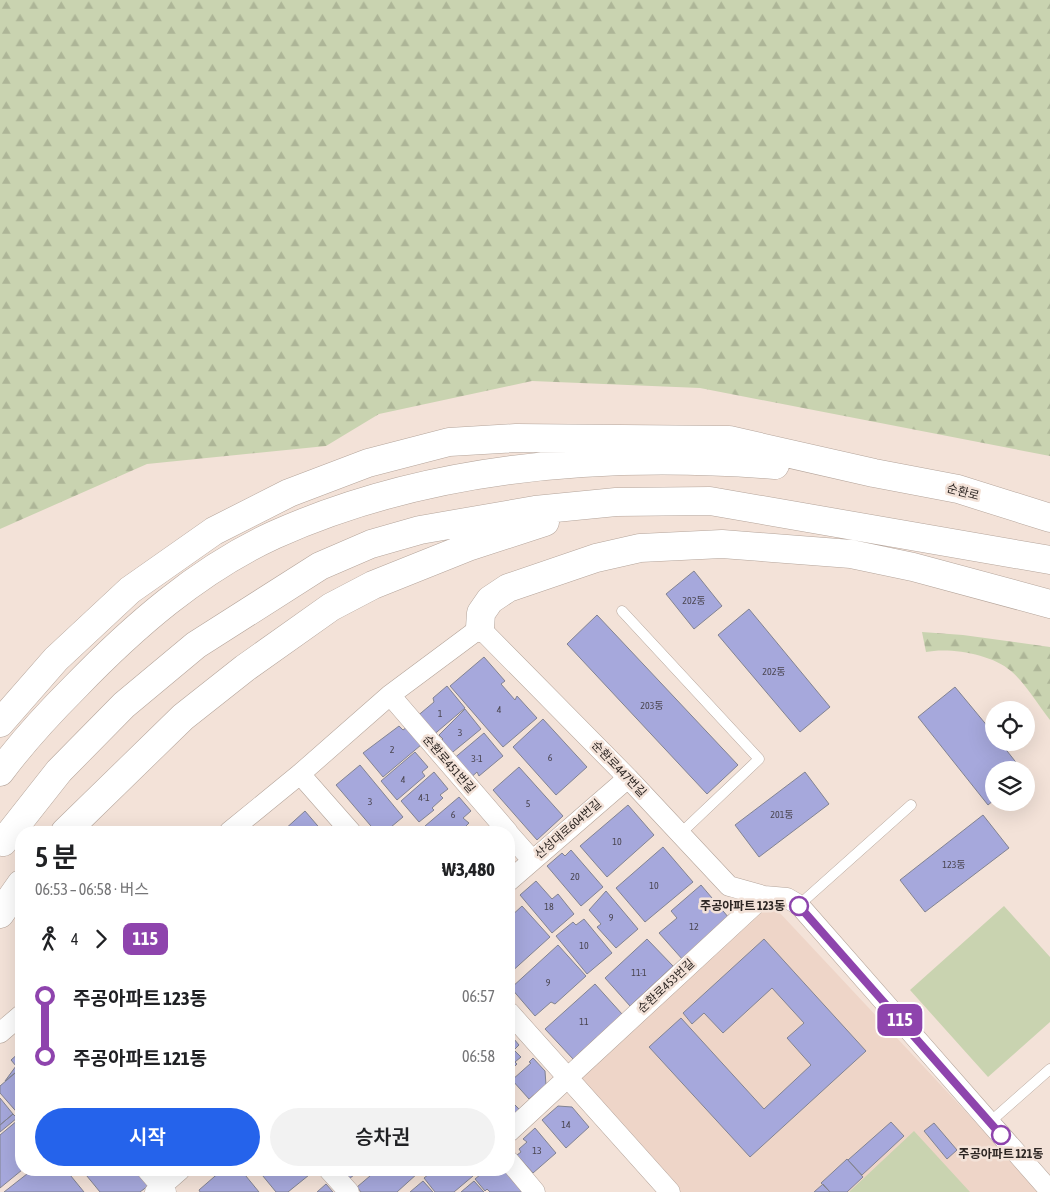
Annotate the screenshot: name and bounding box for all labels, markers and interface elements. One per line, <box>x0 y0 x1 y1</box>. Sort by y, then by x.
street label: 순환로 <box>945 481 981 503</box>
house number: 202동 <box>682 595 706 606</box>
house number: 202동 <box>762 666 786 677</box>
house number: 203동 <box>640 700 664 711</box>
map controls <box>985 701 1035 811</box>
button: locate <box>985 701 1035 751</box>
house number: 4 <box>497 704 502 715</box>
house number: 1 <box>438 708 443 719</box>
house number: 3 <box>458 727 463 738</box>
street label: 순환로451번길 <box>420 732 478 796</box>
street label: 순환로447번길 <box>589 738 649 800</box>
house number: 2 <box>390 744 395 755</box>
house number: 6 <box>548 752 553 763</box>
house number: 3-1 <box>471 753 483 764</box>
button: layers <box>985 761 1035 811</box>
house number: 4 <box>401 774 406 785</box>
house number: 4-1 <box>418 792 430 803</box>
house number: 3 <box>368 796 373 807</box>
street label: 산성대로604번길 <box>532 796 604 862</box>
house number: 5 <box>526 798 531 809</box>
house number: 6 <box>451 809 456 820</box>
house number: 201동 <box>770 809 794 820</box>
house number: 10 <box>612 836 622 847</box>
text: 5 분 <box>35 841 78 873</box>
text: ₩3,480 <box>442 858 495 880</box>
house number: 123동 <box>942 859 966 870</box>
house number: 20 <box>570 871 580 882</box>
text: 06:53 – 06:58 · 버스 <box>35 880 149 898</box>
house number: 10 <box>649 880 659 891</box>
marker: 주공아파트 123동 <box>789 896 809 916</box>
place label: 주공아파트 123동 <box>700 899 785 913</box>
house number: 18 <box>544 901 554 912</box>
house number: 9 <box>609 912 614 923</box>
house number: 12 <box>689 921 699 932</box>
icon: walk <box>35 925 63 953</box>
icon: forward <box>87 925 115 953</box>
text: 115 <box>133 928 158 949</box>
text: 4 <box>71 930 79 948</box>
house number: 10 <box>579 940 589 951</box>
street label: 순환로453번길 <box>635 956 697 1016</box>
house number: 11-1 <box>631 967 647 978</box>
house number: 9 <box>546 977 551 988</box>
text: 주공아파트 123동 <box>73 987 207 1009</box>
text: 06:57 <box>462 987 495 1005</box>
line badge: 115 <box>871 1004 929 1036</box>
text: 115 <box>887 1009 913 1030</box>
house number: 11 <box>579 1016 589 1027</box>
text: 주공아파트 121동 <box>73 1047 207 1069</box>
text: 06:58 <box>462 1047 495 1065</box>
button: 시작 <box>35 1108 260 1166</box>
button: 승차권 <box>270 1108 495 1166</box>
house number: 14 <box>561 1119 571 1130</box>
marker: 주공아파트 121동 <box>991 1125 1011 1145</box>
house number: 13 <box>532 1145 542 1156</box>
place label: 주공아파트 121동 <box>959 1147 1043 1161</box>

